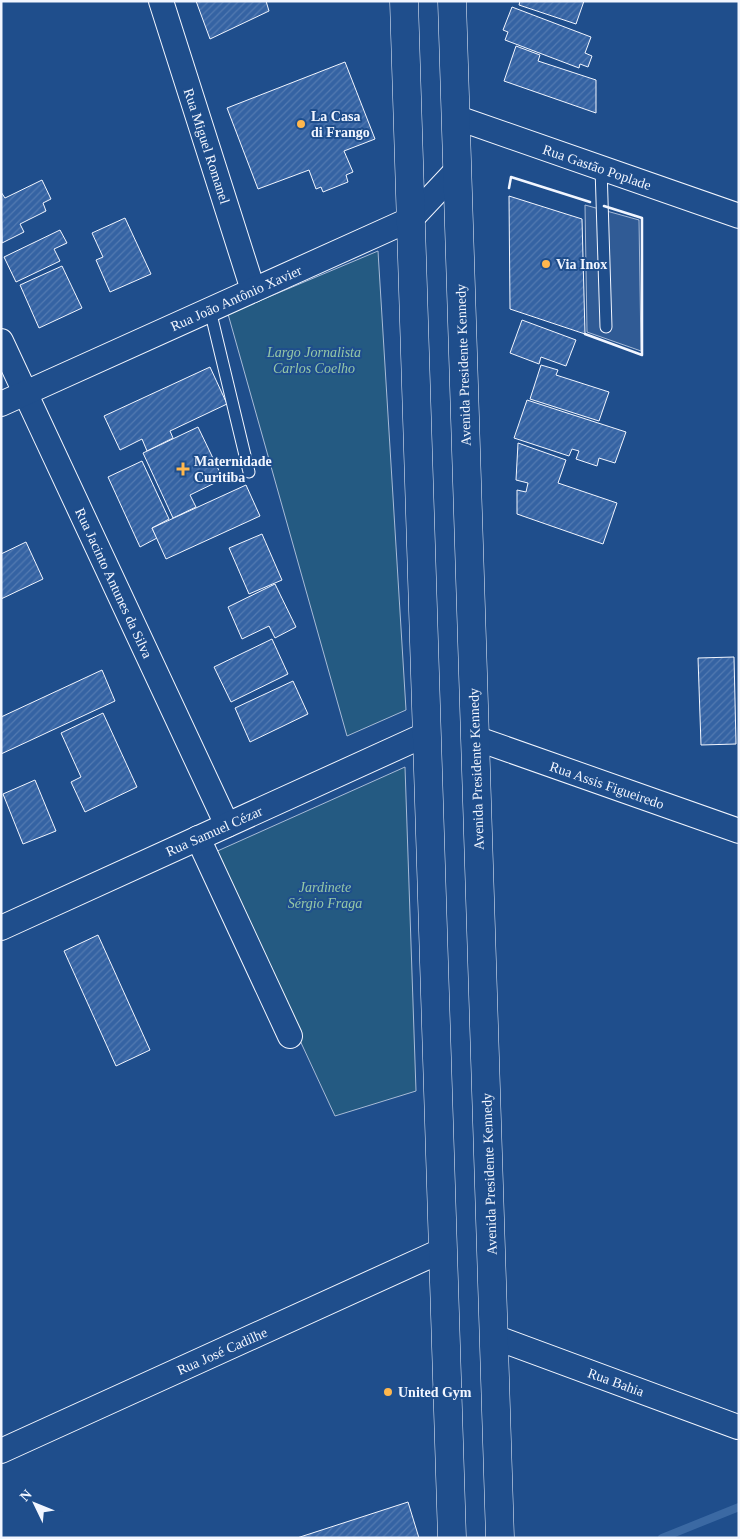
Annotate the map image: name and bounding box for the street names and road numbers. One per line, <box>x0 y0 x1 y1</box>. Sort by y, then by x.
street label: Rua Miguel Romanel <box>181 87 232 206</box>
street label: Rua Gastão Poplade <box>541 142 653 193</box>
street label: Rua João Antônio Xavier <box>168 263 304 334</box>
street label: Avenida Presidente Kennedy <box>453 284 474 446</box>
street label: Rua Jacinto Antunes da Silva <box>72 506 155 661</box>
street label: Avenida Presidente Kennedy <box>466 688 487 850</box>
street label: Rua Assis Figueiredo <box>548 759 666 812</box>
street label: Rua Samuel Cézar <box>164 803 265 859</box>
street label: Avenida Presidente Kennedy <box>479 1093 500 1255</box>
street label: Rua José Cadilhe <box>175 1325 270 1378</box>
street label: Rua Bahia <box>586 1365 647 1400</box>

